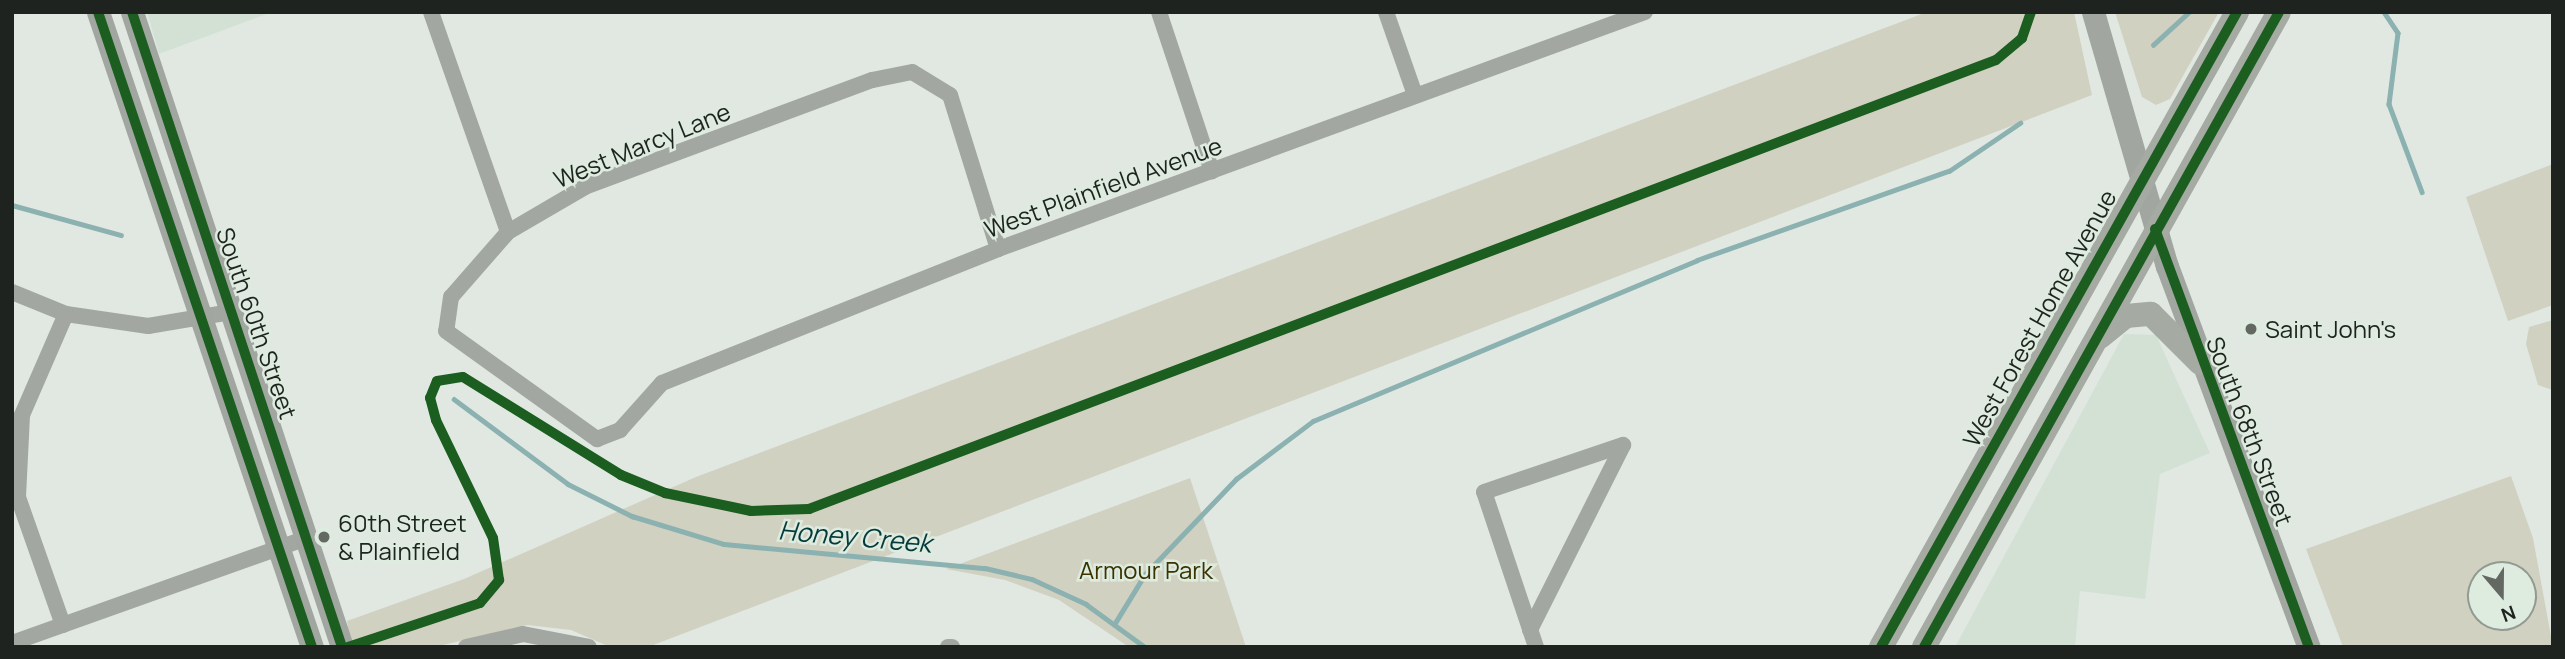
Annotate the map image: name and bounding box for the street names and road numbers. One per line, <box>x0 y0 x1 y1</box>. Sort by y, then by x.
street label: West Marcy Lane <box>549 96 735 194</box>
street label: West Plainfield Avenue <box>980 131 1226 243</box>
street label: West Forest Home Avenue <box>1956 184 2122 452</box>
street label: South 60th Street <box>211 223 303 423</box>
street label: South 68th Street <box>2201 333 2299 529</box>

